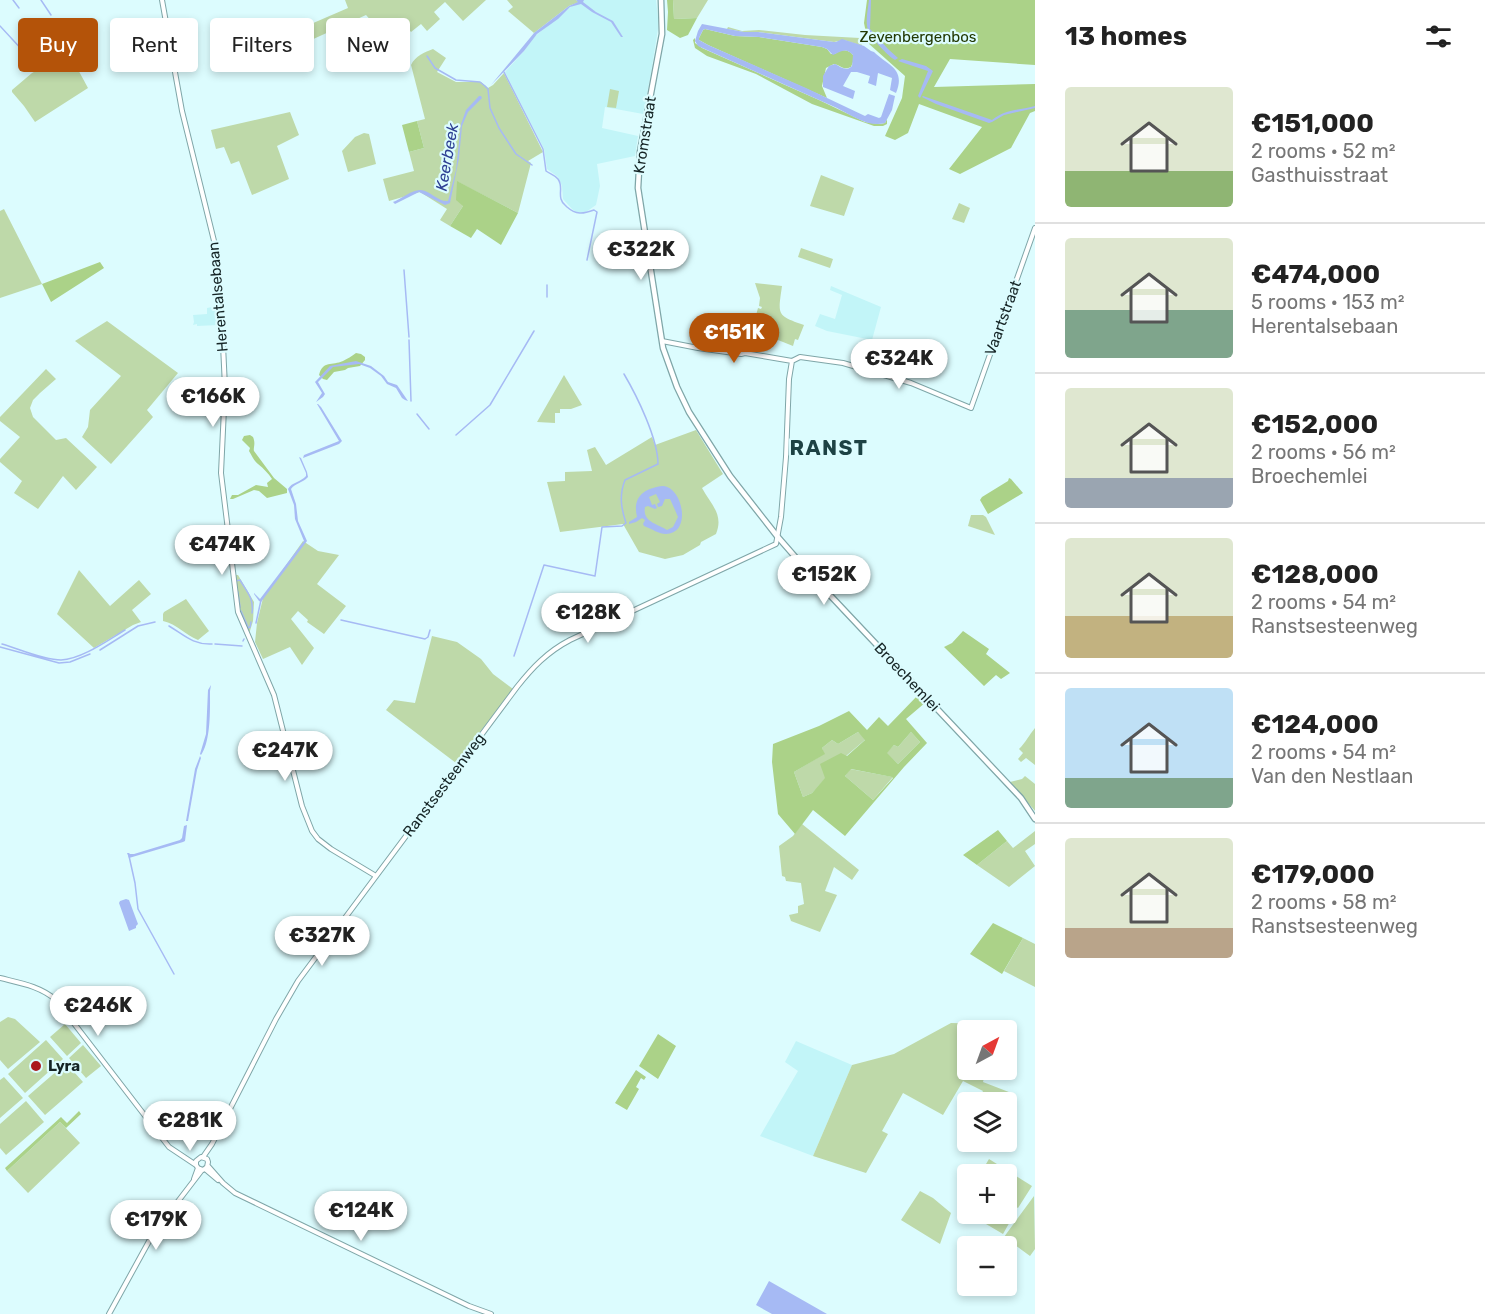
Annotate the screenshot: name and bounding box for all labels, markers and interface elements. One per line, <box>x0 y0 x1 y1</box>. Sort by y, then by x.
chip: Buy <box>18 18 98 72</box>
chip: Rent <box>110 18 198 72</box>
chip: Filters <box>210 18 314 72</box>
chip: New <box>326 18 410 72</box>
icon: filters <box>1422 20 1455 53</box>
text: 13 homes <box>1065 21 1187 52</box>
park label: Zevenbergenbos <box>860 28 977 46</box>
street label: Kromstraat <box>630 95 660 175</box>
text: €151,000 <box>1251 108 1374 139</box>
icon: home <box>1113 111 1185 183</box>
water label: Keerbeek <box>432 121 462 192</box>
text: 2 rooms · 52 m² <box>1251 139 1396 163</box>
text: Gasthuisstraat <box>1251 163 1388 187</box>
pin: €322K <box>599 230 683 281</box>
text: €322K <box>607 237 675 261</box>
street label: Herentalsebaan <box>204 241 232 353</box>
text: €474,000 <box>1251 259 1380 290</box>
icon: home <box>1113 262 1185 334</box>
street label: Vaartstraat <box>981 278 1025 358</box>
text: 5 rooms · 153 m² <box>1251 290 1405 314</box>
pin: €151K <box>692 313 776 364</box>
text: Herentalsebaan <box>1251 314 1398 338</box>
text: €151K <box>703 320 765 344</box>
pin: €324K <box>857 339 941 390</box>
text: €324K <box>865 346 933 370</box>
pin: €166K <box>171 377 255 428</box>
text: €166K <box>181 384 245 408</box>
text: €152,000 <box>1251 409 1378 440</box>
icon: home <box>1113 412 1185 484</box>
district label: RANST <box>789 435 869 460</box>
text: 2 rooms · 56 m² <box>1251 440 1396 464</box>
text: Broechemlei <box>1251 464 1368 488</box>
pin: €474K <box>180 525 264 576</box>
text: €474K <box>189 532 255 556</box>
pin: €152K <box>782 555 866 606</box>
text: €128,000 <box>1251 559 1379 590</box>
text: €152K <box>792 562 856 586</box>
icon: home <box>1113 562 1185 634</box>
text: 2 rooms · 54 m² <box>1251 590 1396 614</box>
pin: €128K <box>546 593 630 644</box>
text: €128K <box>555 600 621 624</box>
text: Ranstsesteenweg <box>1251 614 1418 638</box>
street label: Broechemlei <box>871 639 943 715</box>
text: €124,000 <box>1251 709 1379 740</box>
icon: home <box>1113 712 1185 784</box>
street label: Ranstsesteenweg <box>399 730 489 840</box>
pin: €247K <box>243 731 327 782</box>
text: €247K <box>252 738 318 762</box>
text: 2 rooms · 54 m² <box>1251 740 1396 764</box>
text: Van den Nestlaan <box>1251 764 1413 788</box>
text: €179,000 <box>1251 859 1375 890</box>
icon: home <box>1113 862 1185 934</box>
text: 2 rooms · 58 m² <box>1251 890 1397 914</box>
text: Ranstsesteenweg <box>1251 914 1418 938</box>
pin: €327K <box>280 916 364 967</box>
text: €327K <box>289 923 355 947</box>
pin: €246K <box>56 986 140 1037</box>
text: €246K <box>64 993 132 1017</box>
north arrow <box>957 1020 1017 1080</box>
map controls <box>957 1020 1017 1296</box>
place label: Lyra <box>48 1057 80 1075</box>
marker: Lyra <box>29 1059 43 1073</box>
button: layers <box>957 1092 1017 1152</box>
pin: €281K <box>148 1101 232 1152</box>
text: €281K <box>157 1108 223 1132</box>
button: + <box>957 1164 1017 1224</box>
pin: €124K <box>319 1191 403 1242</box>
text: €124K <box>328 1198 394 1222</box>
pin: €179K <box>114 1200 198 1251</box>
text: €179K <box>124 1207 188 1231</box>
button: − <box>957 1236 1017 1296</box>

